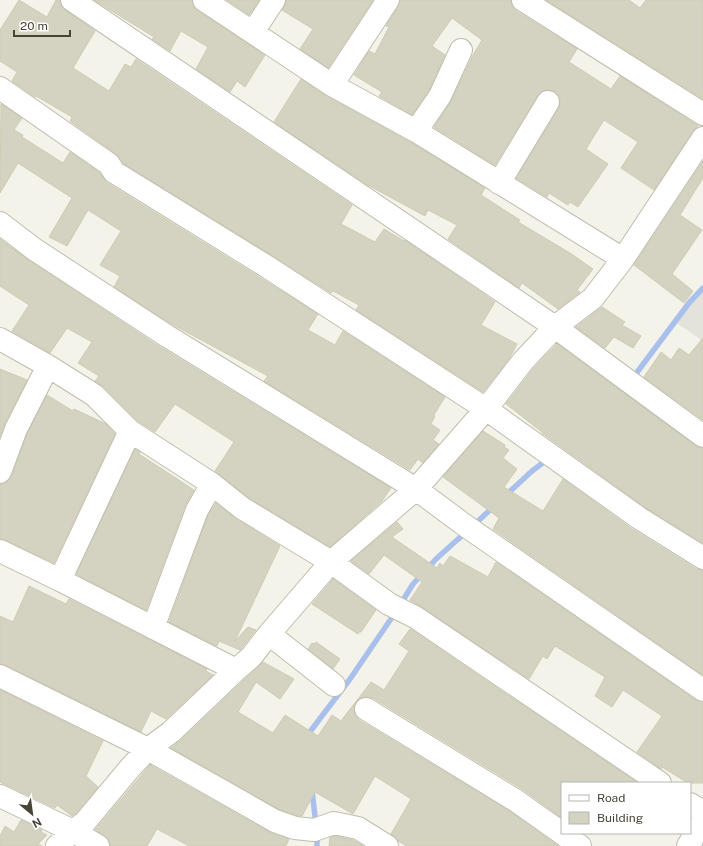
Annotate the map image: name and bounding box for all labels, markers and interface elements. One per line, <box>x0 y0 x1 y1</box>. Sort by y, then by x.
scale bar <box>14 12 70 38</box>
text: 20 m <box>20 19 48 33</box>
legend <box>561 782 691 834</box>
text: Road <box>597 791 625 805</box>
north arrow <box>12 794 52 834</box>
text: Building <box>597 811 643 825</box>
text: N <box>30 815 44 830</box>

